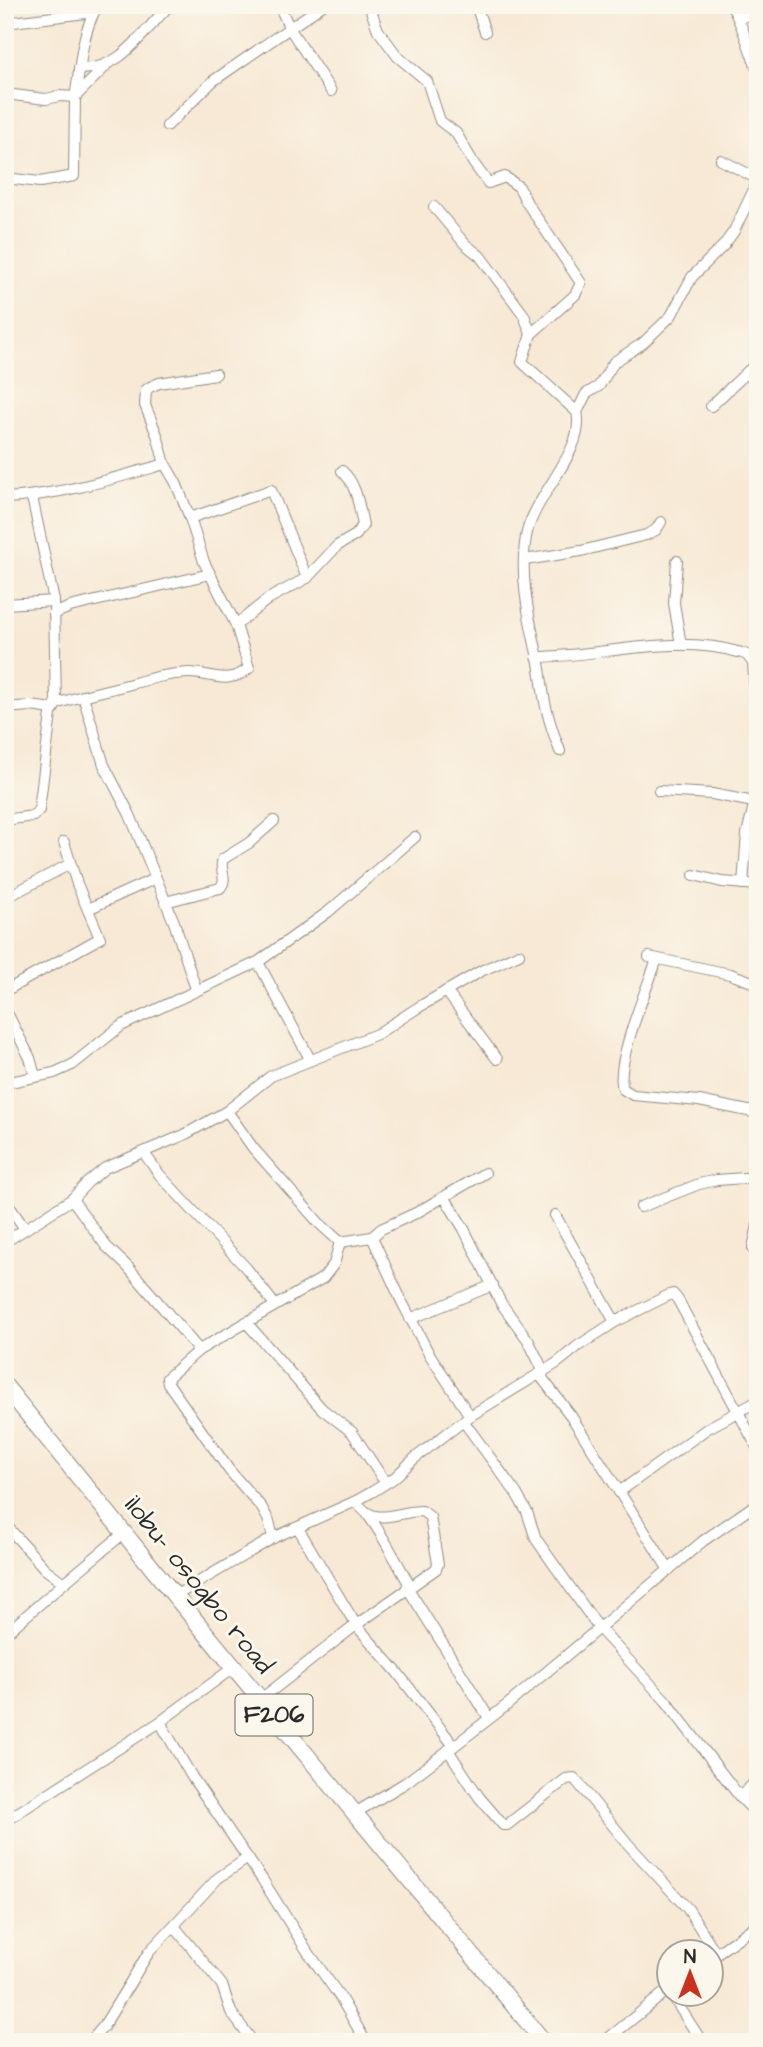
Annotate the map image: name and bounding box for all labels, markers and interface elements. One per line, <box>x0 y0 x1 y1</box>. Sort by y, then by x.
street label: ilobu- osogbo road <box>114 1488 282 1683</box>
road number: F206 <box>236 1694 312 1736</box>
north arrow <box>654 1938 724 2008</box>
text: N <box>684 1944 696 1971</box>

